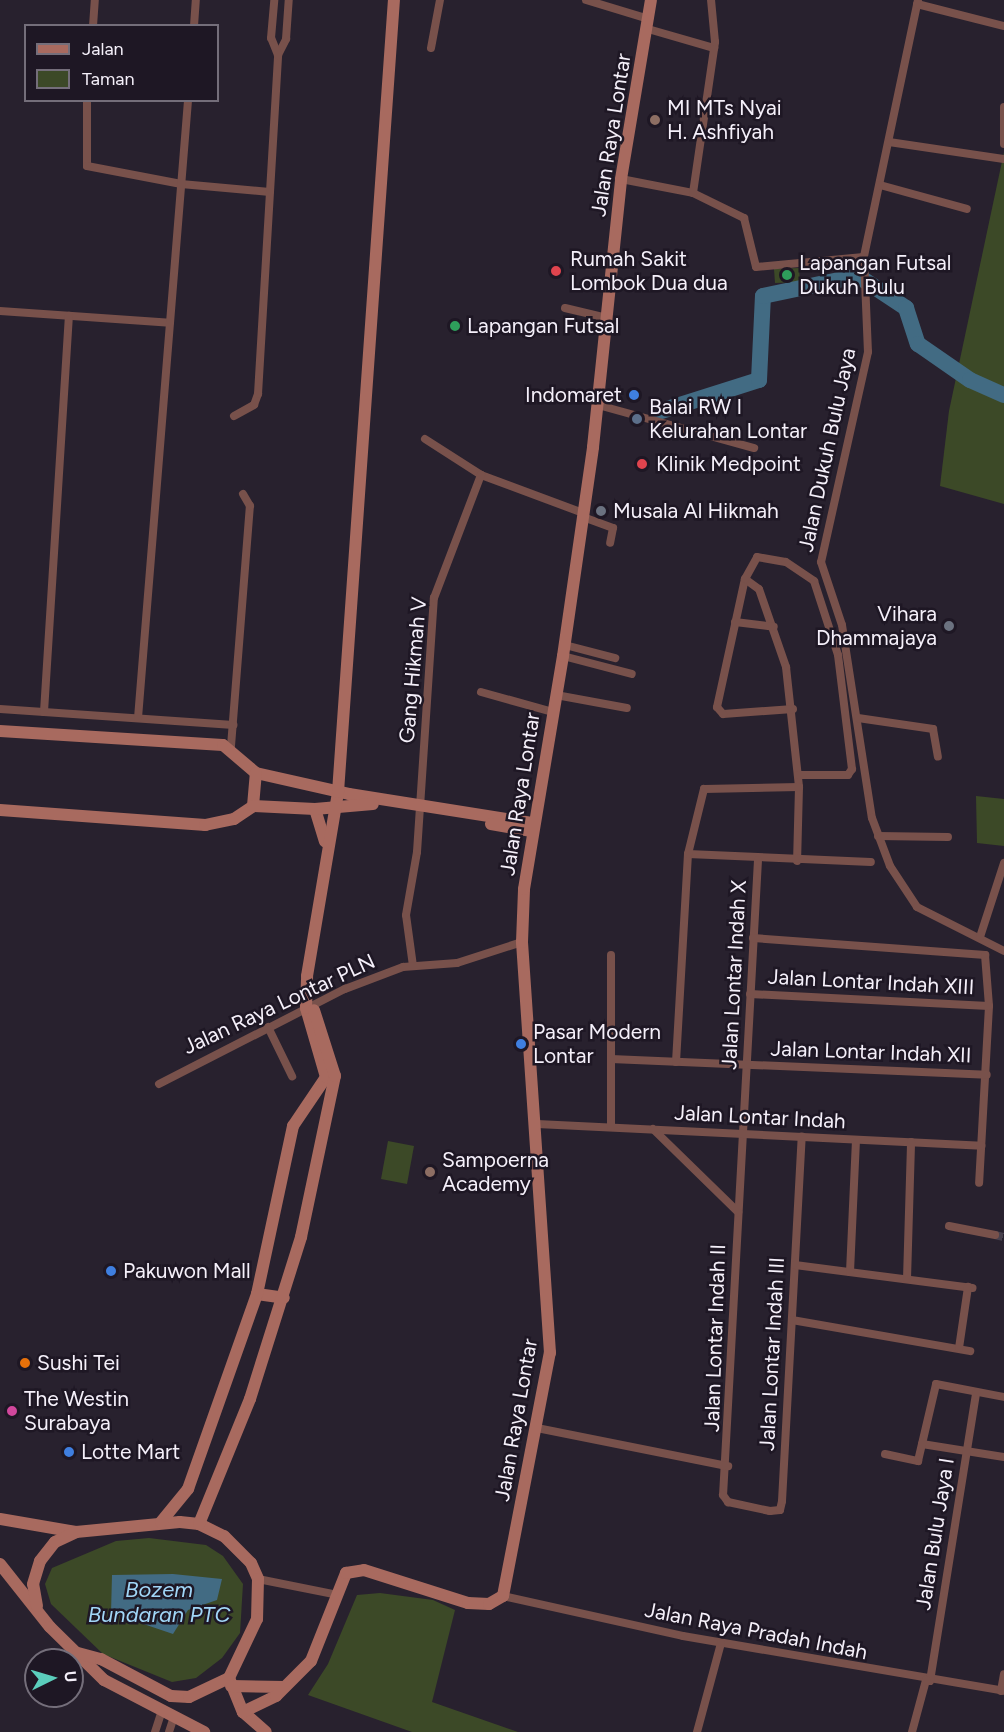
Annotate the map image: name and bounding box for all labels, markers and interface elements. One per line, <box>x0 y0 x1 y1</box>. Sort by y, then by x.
legend <box>24 24 219 102</box>
text: Jalan <box>82 38 124 60</box>
street label: Jalan Raya Lontar <box>586 52 636 218</box>
text: Taman <box>82 68 135 90</box>
place label: MI MTs Nyai H. Ashfiyah <box>667 95 782 145</box>
marker: MI MTs Nyai H. Ashfiyah <box>648 113 662 127</box>
place label: Rumah Sakit Lombok Dua dua <box>570 246 728 296</box>
place label: Lapangan Futsal Dukuh Bulu <box>799 250 951 300</box>
marker: Rumah Sakit Lombok Dua dua <box>547 262 565 280</box>
marker: Lapangan Futsal Dukuh Bulu <box>780 268 794 282</box>
place label: Lapangan Futsal <box>467 313 619 339</box>
marker: Lapangan Futsal <box>448 319 462 333</box>
street label: Jalan Dukuh Bulu Jaya <box>793 346 861 554</box>
place label: Indomaret <box>525 382 622 408</box>
marker: Indomaret <box>627 388 641 402</box>
place label: Balai RW I Kelurahan Lontar <box>649 394 807 444</box>
marker: Balai RW I Kelurahan Lontar <box>630 412 644 426</box>
place label: Klinik Medpoint <box>656 451 801 477</box>
marker: Klinik Medpoint <box>633 455 651 473</box>
place label: Musala Al Hikmah <box>613 498 779 524</box>
marker: Musala Al Hikmah <box>594 504 608 518</box>
street label: Gang Hikmah V <box>394 596 432 744</box>
place label: Vihara Dhammajaya <box>816 601 937 651</box>
marker: Vihara Dhammajaya <box>942 619 956 633</box>
street label: Jalan Raya Lontar <box>495 711 545 877</box>
street label: Jalan Lontar Indah X <box>716 880 752 1070</box>
street label: Jalan Raya Lontar PLN <box>179 948 379 1060</box>
street label: Jalan Lontar Indah XIII <box>767 964 975 1000</box>
place label: Pasar Modern Lontar <box>533 1019 661 1069</box>
street label: Jalan Lontar Indah XII <box>770 1036 972 1068</box>
marker: Pasar Modern Lontar <box>514 1037 528 1051</box>
street label: Jalan Lontar Indah <box>674 1100 846 1134</box>
place label: Sampoerna Academy <box>442 1147 549 1197</box>
marker: Sampoerna Academy <box>423 1165 437 1179</box>
street label: Jalan Lontar Indah II <box>699 1244 731 1432</box>
street label: Jalan Lontar Indah III <box>754 1257 790 1451</box>
place label: Pakuwon Mall <box>123 1258 251 1284</box>
marker: Pakuwon Mall <box>104 1264 118 1278</box>
street label: Jalan Raya Lontar <box>489 1337 543 1503</box>
place label: Sushi Tei <box>37 1350 120 1376</box>
marker: Sushi Tei <box>18 1356 32 1370</box>
place label: The Westin Surabaya <box>24 1386 129 1436</box>
marker: The Westin Surabaya <box>5 1404 19 1418</box>
place label: Lotte Mart <box>81 1439 180 1465</box>
marker: Lotte Mart <box>62 1445 76 1459</box>
street label: Jalan Bulu Jaya I <box>911 1456 959 1612</box>
water label: Bozem Bundaran PTC <box>88 1576 230 1628</box>
street label: Jalan Raya Pradah Indah <box>643 1597 869 1665</box>
north arrow <box>24 1648 84 1708</box>
text: U <box>60 1670 80 1683</box>

